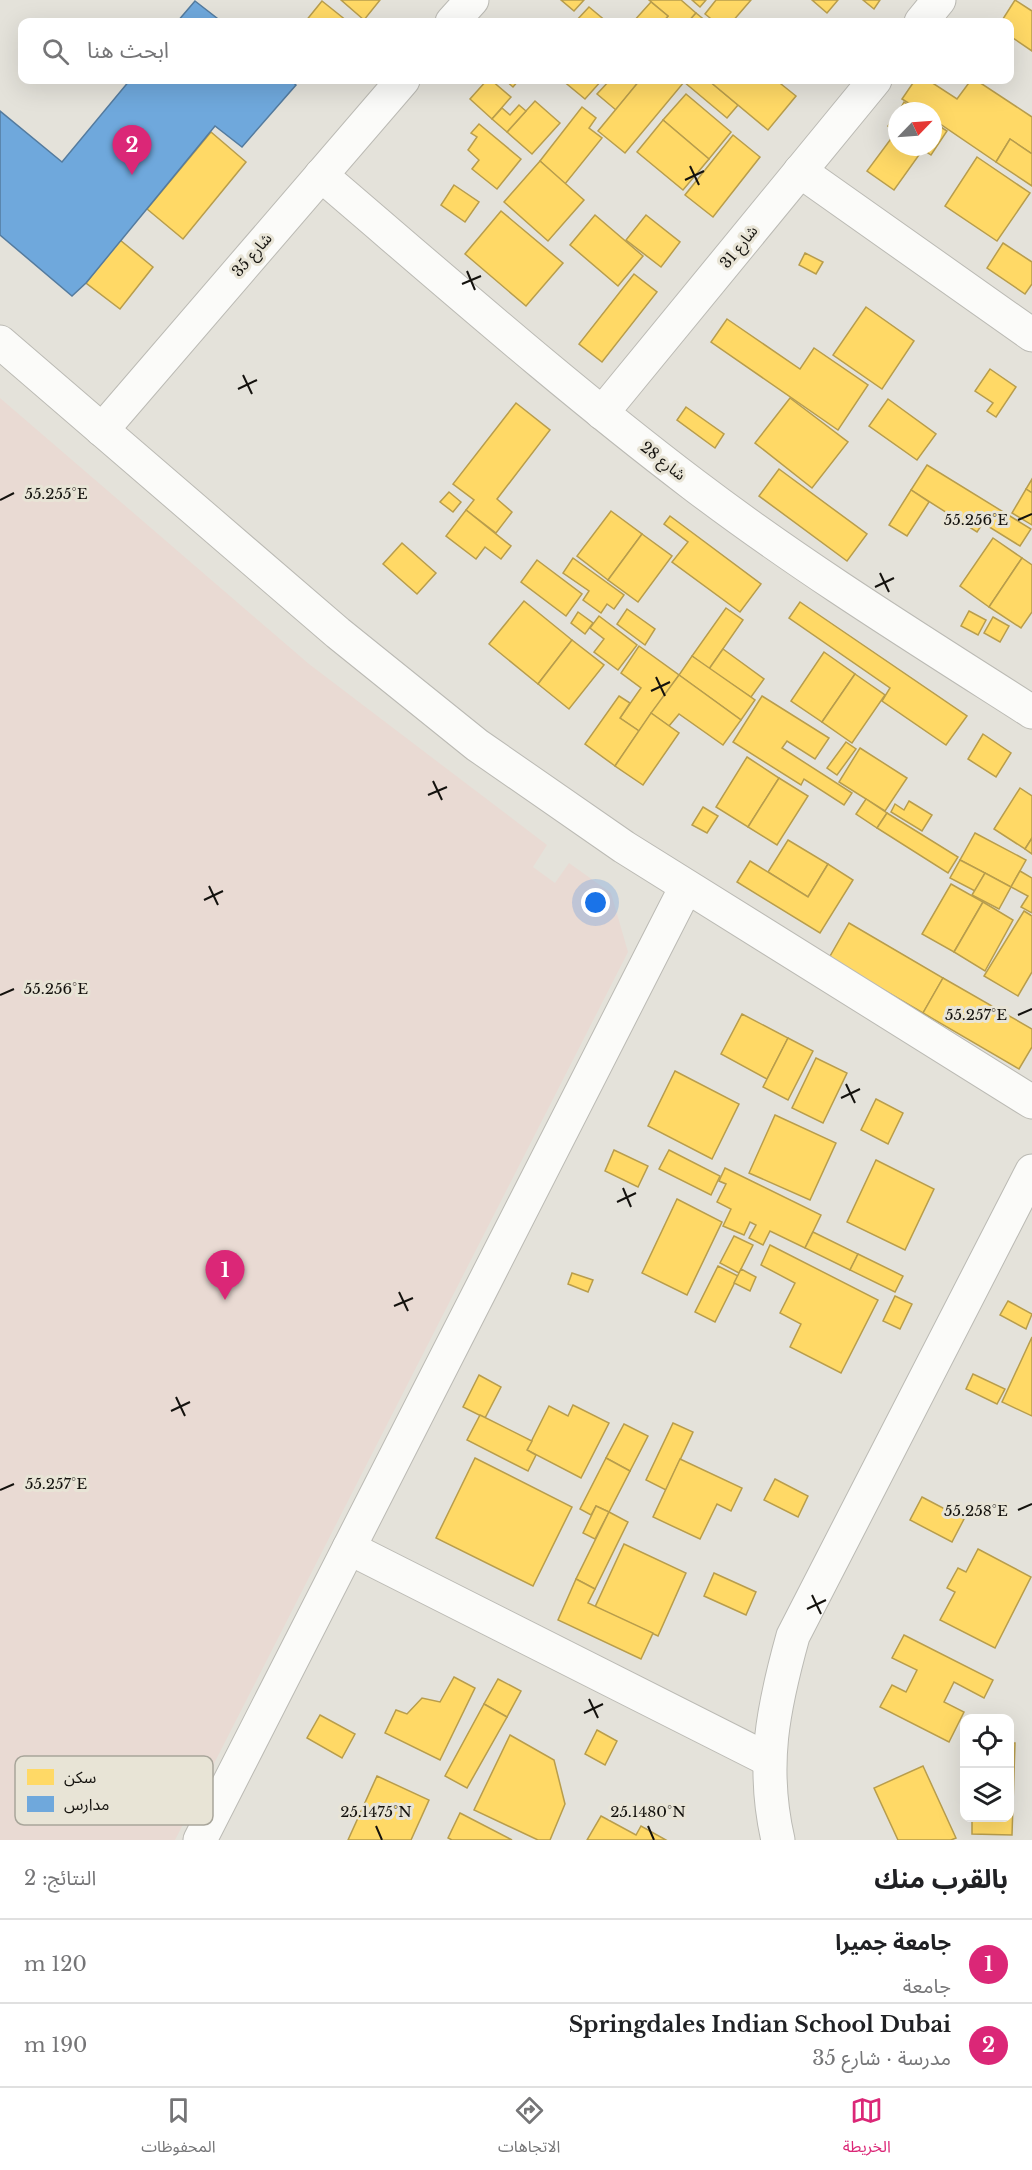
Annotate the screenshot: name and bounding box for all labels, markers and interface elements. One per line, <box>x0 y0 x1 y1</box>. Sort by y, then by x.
search box <box>18 18 1014 84</box>
icon: search <box>39 35 72 68</box>
text: ابحث هنا <box>87 37 169 64</box>
north arrow <box>888 102 942 156</box>
pin: 2 <box>112 126 152 175</box>
street label: شارع 31 <box>716 221 764 274</box>
street label: شارع 35 <box>228 229 278 282</box>
street label: شارع 28 <box>635 437 690 487</box>
text: 55.255°E <box>24 484 88 503</box>
text: 55.256°E <box>944 510 1008 529</box>
your location <box>581 888 610 917</box>
text: 55.256°E <box>24 979 88 998</box>
text: 55.257°E <box>945 1005 1007 1024</box>
pin: 1 <box>206 1250 244 1300</box>
text: 55.257°E <box>25 1474 87 1493</box>
text: 55.258°E <box>944 1501 1008 1520</box>
map controls <box>960 1714 1014 1822</box>
button: locate <box>960 1714 1014 1768</box>
legend <box>15 1756 213 1825</box>
text: سكن <box>64 1767 96 1787</box>
button: layers <box>960 1768 1014 1822</box>
text: مدارس <box>64 1794 109 1814</box>
text: 25.1475°N <box>340 1802 412 1821</box>
text: 25.1480°N <box>610 1802 686 1821</box>
text: بالقرب منك <box>874 1863 1008 1895</box>
text: النتائج: 2 <box>24 1866 96 1890</box>
text: جامعة جميرا <box>835 1929 951 1956</box>
text: 120 m <box>24 1952 87 1976</box>
text: 1 <box>984 1952 993 1976</box>
text: جامعة <box>903 1974 951 1998</box>
text: Springdales Indian School Dubai <box>569 2011 951 2038</box>
text: 190 m <box>24 2033 87 2057</box>
text: 2 <box>982 2033 995 2057</box>
text: مدرسة · شارع 35 <box>812 2046 951 2070</box>
tab: المحفوظات <box>141 2094 215 2164</box>
tab: الاتجاهات <box>498 2094 560 2164</box>
tab: الخريطة <box>843 2094 891 2164</box>

